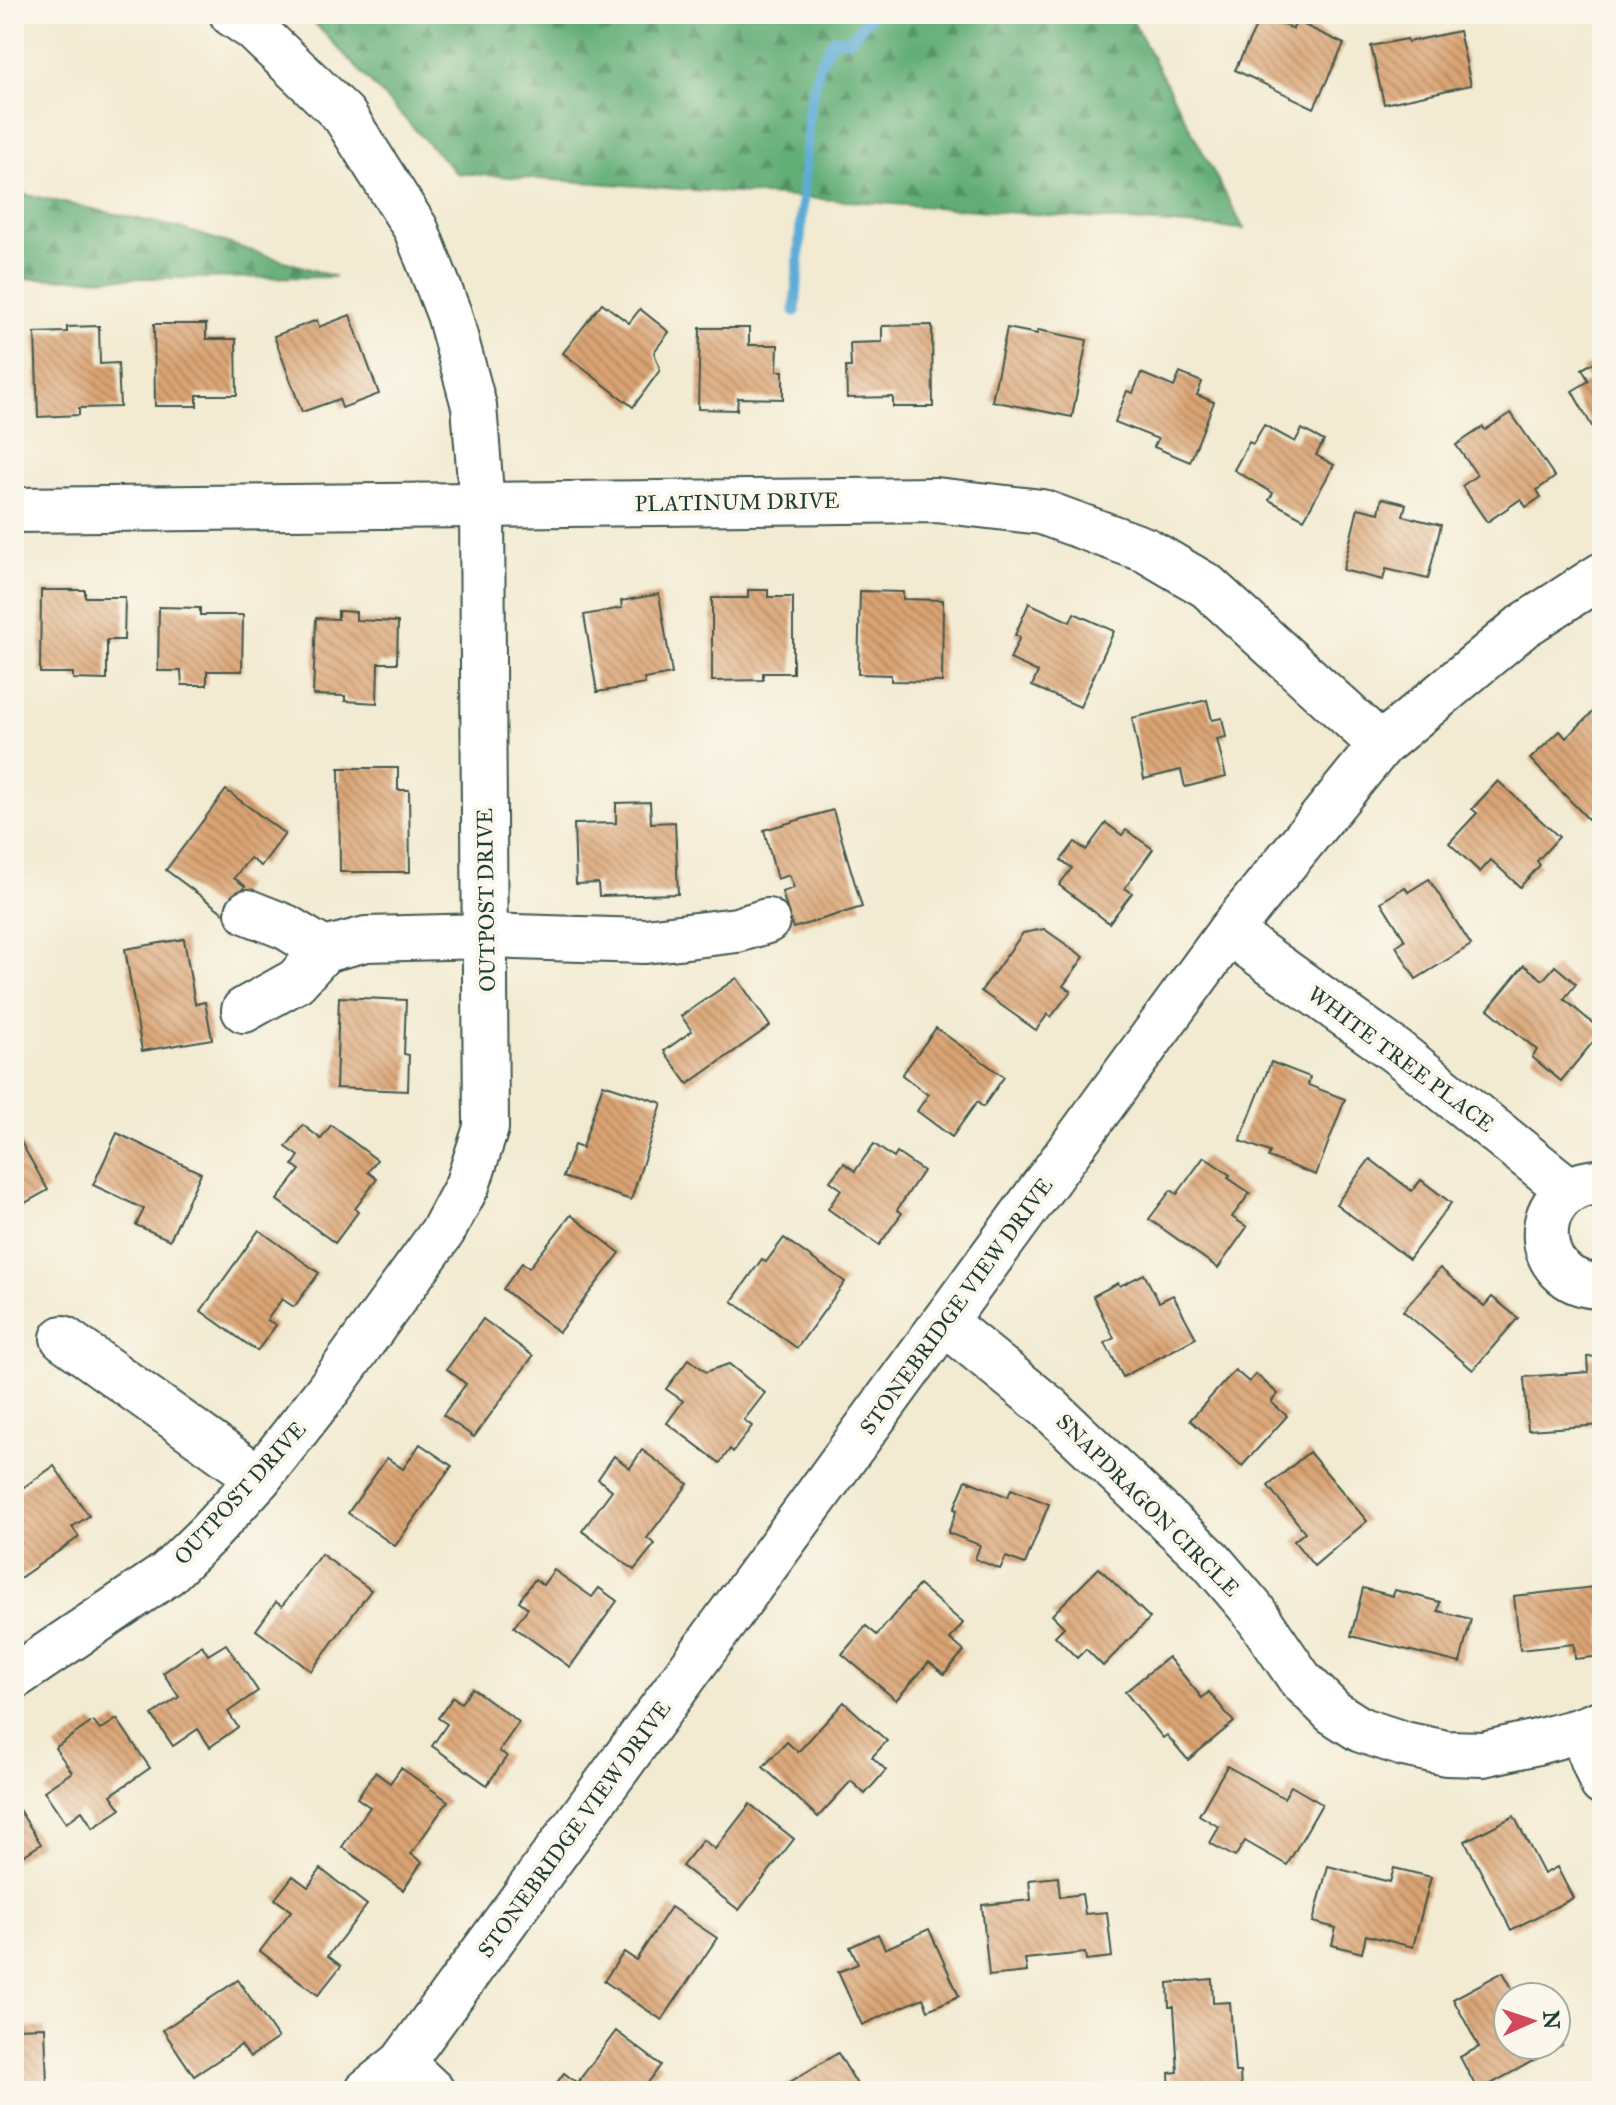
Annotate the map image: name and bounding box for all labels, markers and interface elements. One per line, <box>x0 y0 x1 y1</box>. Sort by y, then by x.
street label: PLATINUM DRIVE <box>634 487 840 517</box>
street label: OUTPOST DRIVE <box>471 808 501 992</box>
street label: WHITE TREE PLACE <box>1303 980 1500 1138</box>
street label: STONEBRIDGE VIEW DRIVE <box>854 1172 1058 1440</box>
street label: SNAPDRAGON CIRCLE <box>1051 1408 1245 1602</box>
street label: OUTPOST DRIVE <box>168 1415 312 1570</box>
street label: STONEBRIDGE VIEW DRIVE <box>472 1695 676 1963</box>
north arrow <box>1492 1981 1572 2061</box>
text: N <box>1538 2010 1565 2030</box>

